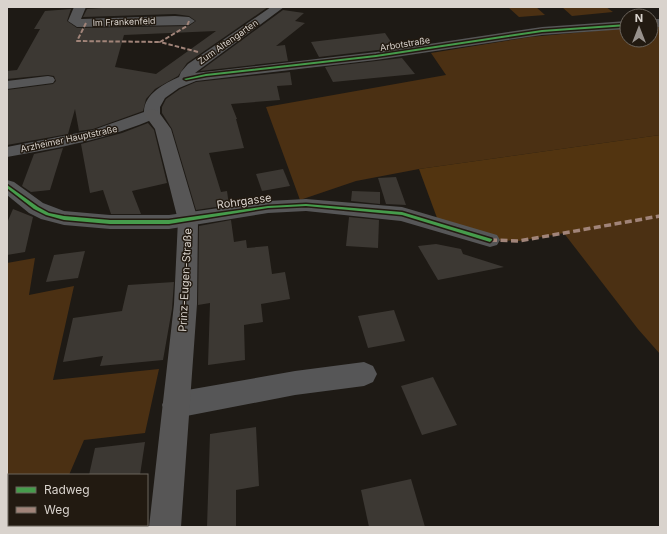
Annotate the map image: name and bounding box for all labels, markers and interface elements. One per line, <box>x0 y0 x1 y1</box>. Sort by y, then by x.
north arrow <box>619 8 659 48</box>
text: N <box>635 11 643 25</box>
street label: Im Frankenfeld <box>92 15 156 28</box>
street label: Zum Altengarten <box>196 17 260 66</box>
street label: Arbotstraße <box>379 34 431 53</box>
street label: Arzheimer Hauptstraße <box>19 123 118 154</box>
street label: Rohrgasse <box>216 190 272 212</box>
street label: Prinz-Eugen-Straße <box>175 228 195 332</box>
legend <box>8 474 148 526</box>
text: Radweg <box>44 482 90 497</box>
text: Weg <box>44 502 70 517</box>

